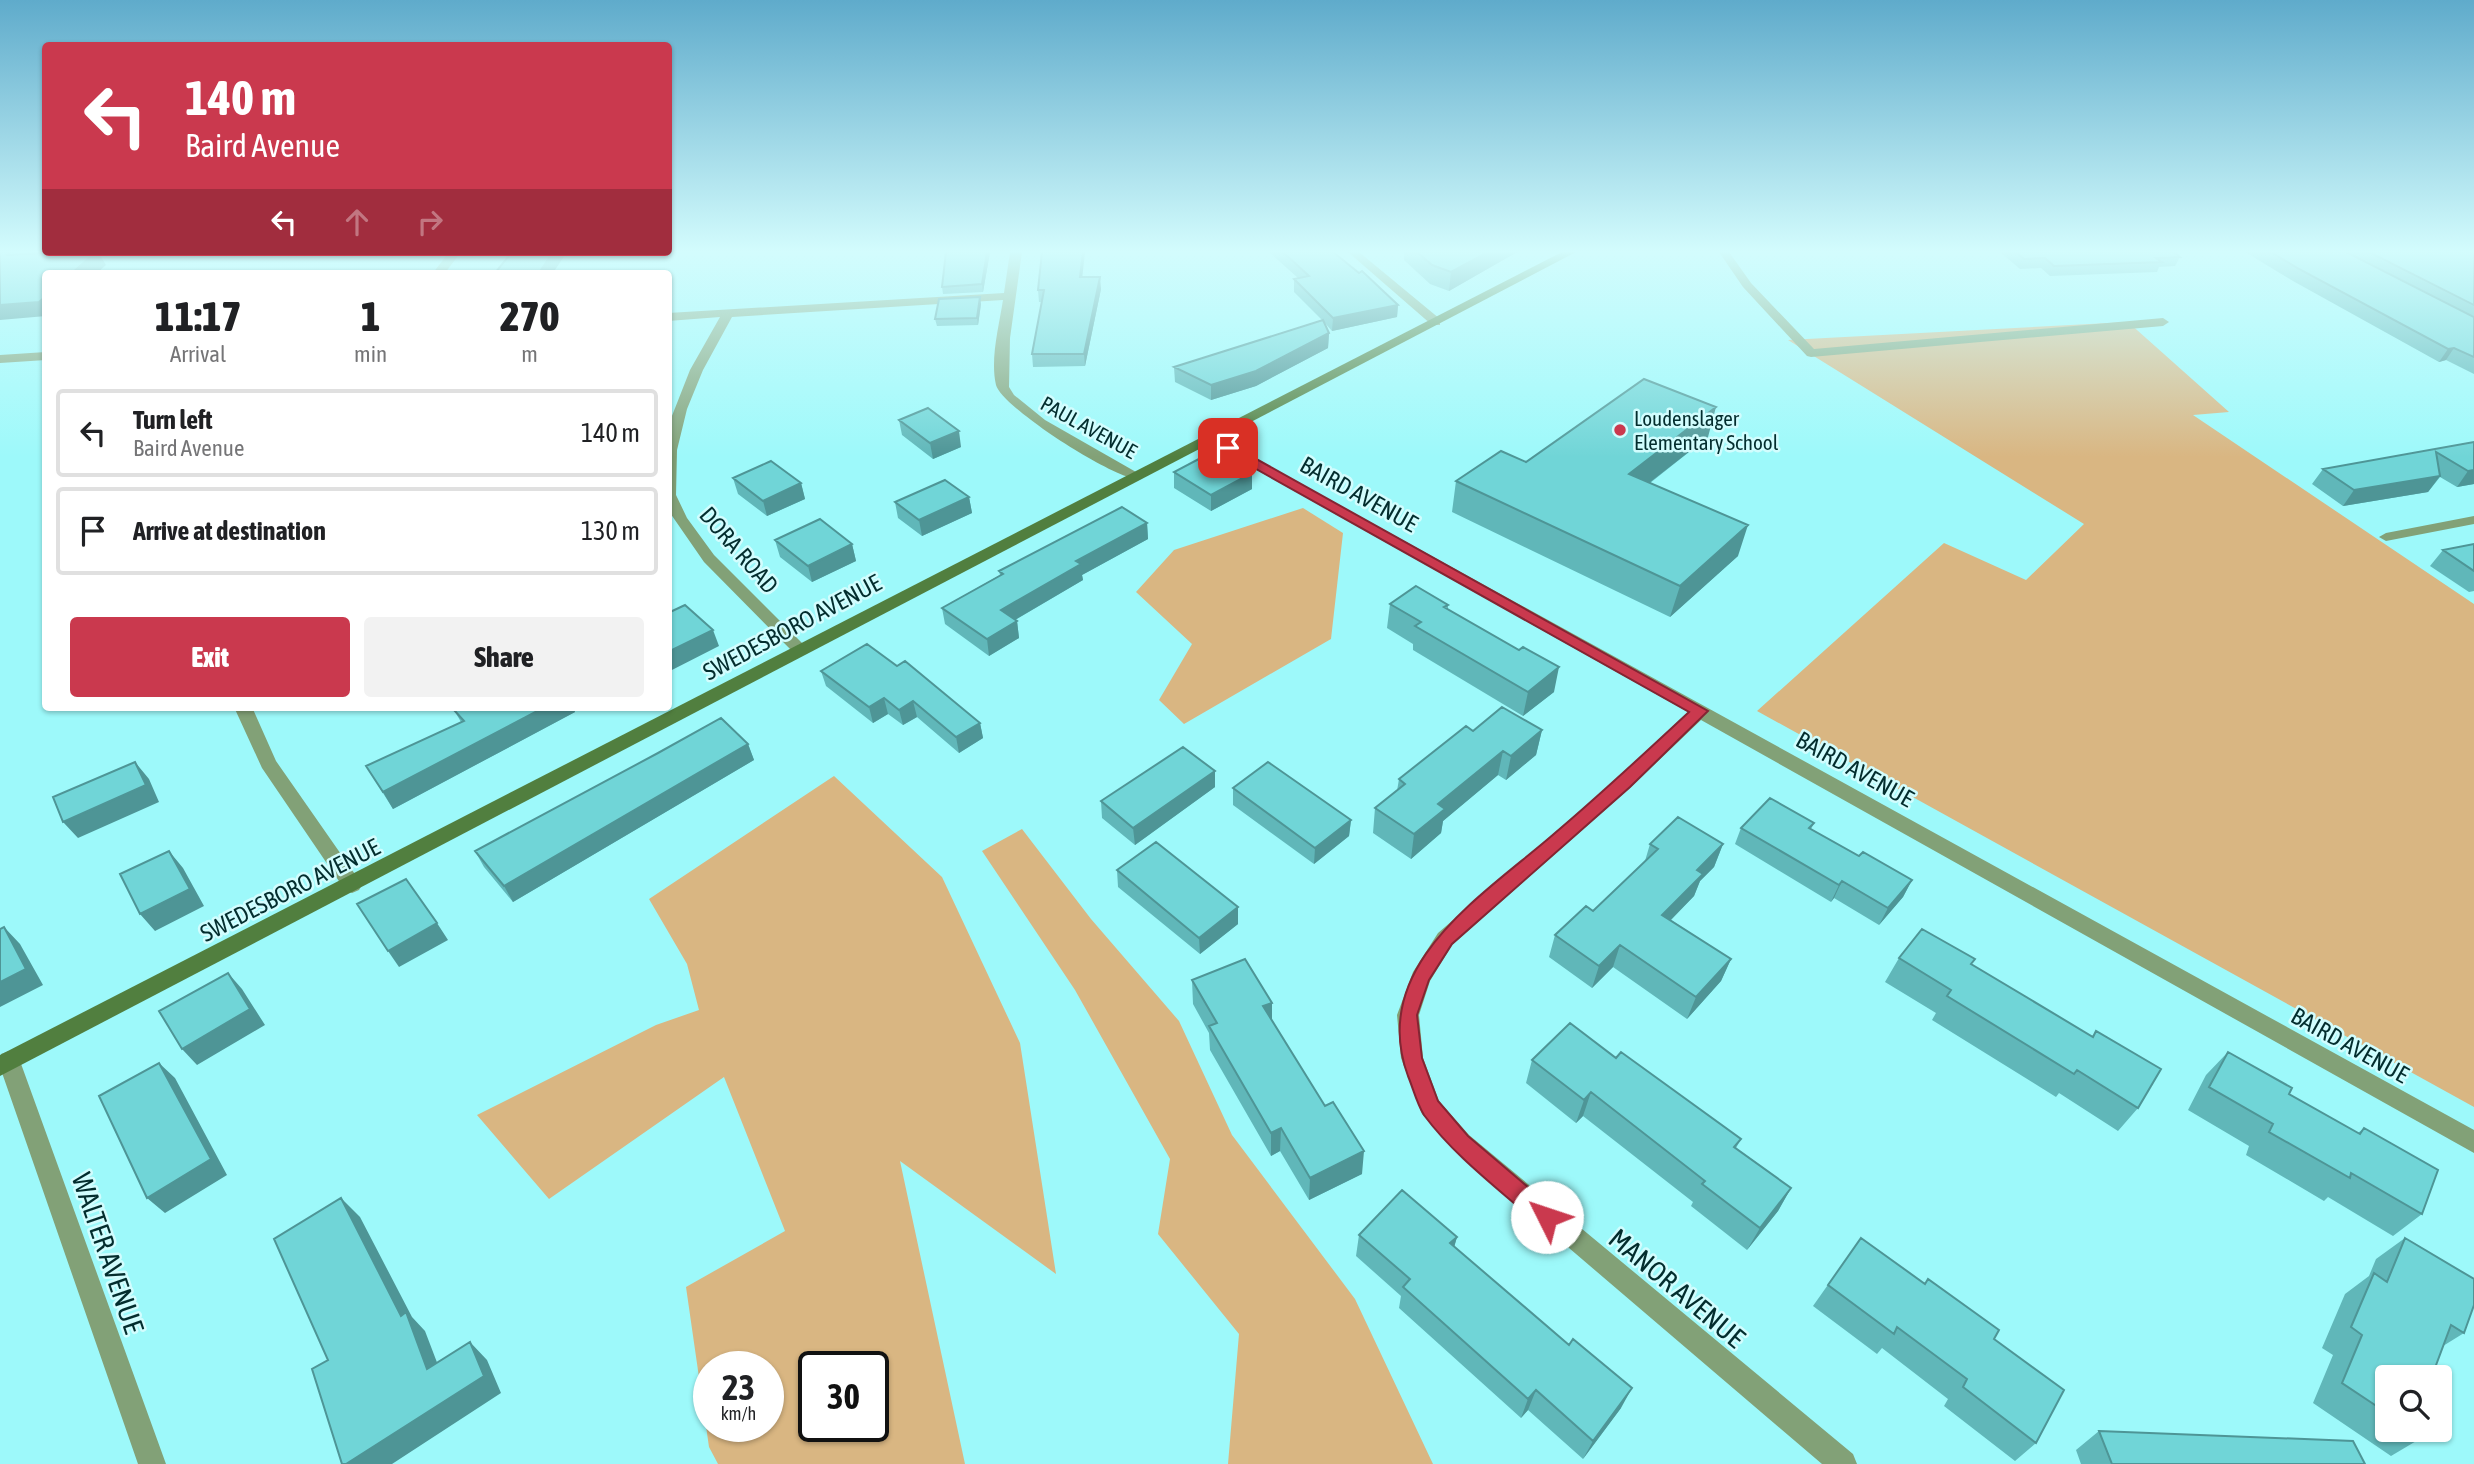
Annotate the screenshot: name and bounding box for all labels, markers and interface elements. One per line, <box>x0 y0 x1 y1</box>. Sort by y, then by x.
text: 140 m <box>185 69 296 125</box>
icon: left <box>70 70 161 161</box>
text: Baird Avenue <box>185 127 340 164</box>
icon: left <box>265 203 303 241</box>
icon: ahead <box>338 203 376 241</box>
icon: right <box>411 203 449 241</box>
text: 11:17 <box>155 292 241 340</box>
text: 1 <box>361 292 380 340</box>
text: 270 <box>500 292 559 340</box>
text: Arrival <box>170 341 226 367</box>
text: min <box>354 341 387 367</box>
text: m <box>521 341 538 367</box>
street label: PAUL AVENUE <box>1037 391 1141 463</box>
text: Turn left <box>133 405 213 435</box>
place label: Loudenslager Elementary School <box>1634 406 1779 454</box>
icon: left <box>74 414 112 452</box>
text: 140 m <box>581 418 640 448</box>
pin <box>1198 418 1258 478</box>
marker: Loudenslager Elementary School <box>1612 422 1628 438</box>
icon: arrive <box>1209 429 1247 467</box>
text: Baird Avenue <box>133 435 244 461</box>
street label: BAIRD AVENUE <box>1296 451 1422 537</box>
street label: DORA ROAD <box>694 501 784 599</box>
icon: arrive <box>74 512 112 550</box>
text: Arrive at destination <box>133 516 326 546</box>
text: 130 m <box>581 516 640 546</box>
street label: SWEDESBORO AVENUE <box>698 569 886 685</box>
button: Exit <box>70 617 350 697</box>
button: Share <box>364 617 644 697</box>
street label: BAIRD AVENUE <box>1792 726 1918 812</box>
street label: SWEDESBORO AVENUE <box>196 833 384 947</box>
street label: BAIRD AVENUE <box>2287 1002 2413 1088</box>
street label: WALTER AVENUE <box>66 1169 150 1338</box>
position arrow <box>1510 1180 1584 1254</box>
street label: MANOR AVENUE <box>1603 1222 1751 1354</box>
speed limit sign: 30 <box>798 1351 889 1442</box>
map controls <box>2375 1365 2452 1442</box>
button: search <box>2375 1365 2452 1442</box>
text: 23 <box>722 1367 755 1407</box>
text: km/h <box>721 1403 756 1424</box>

